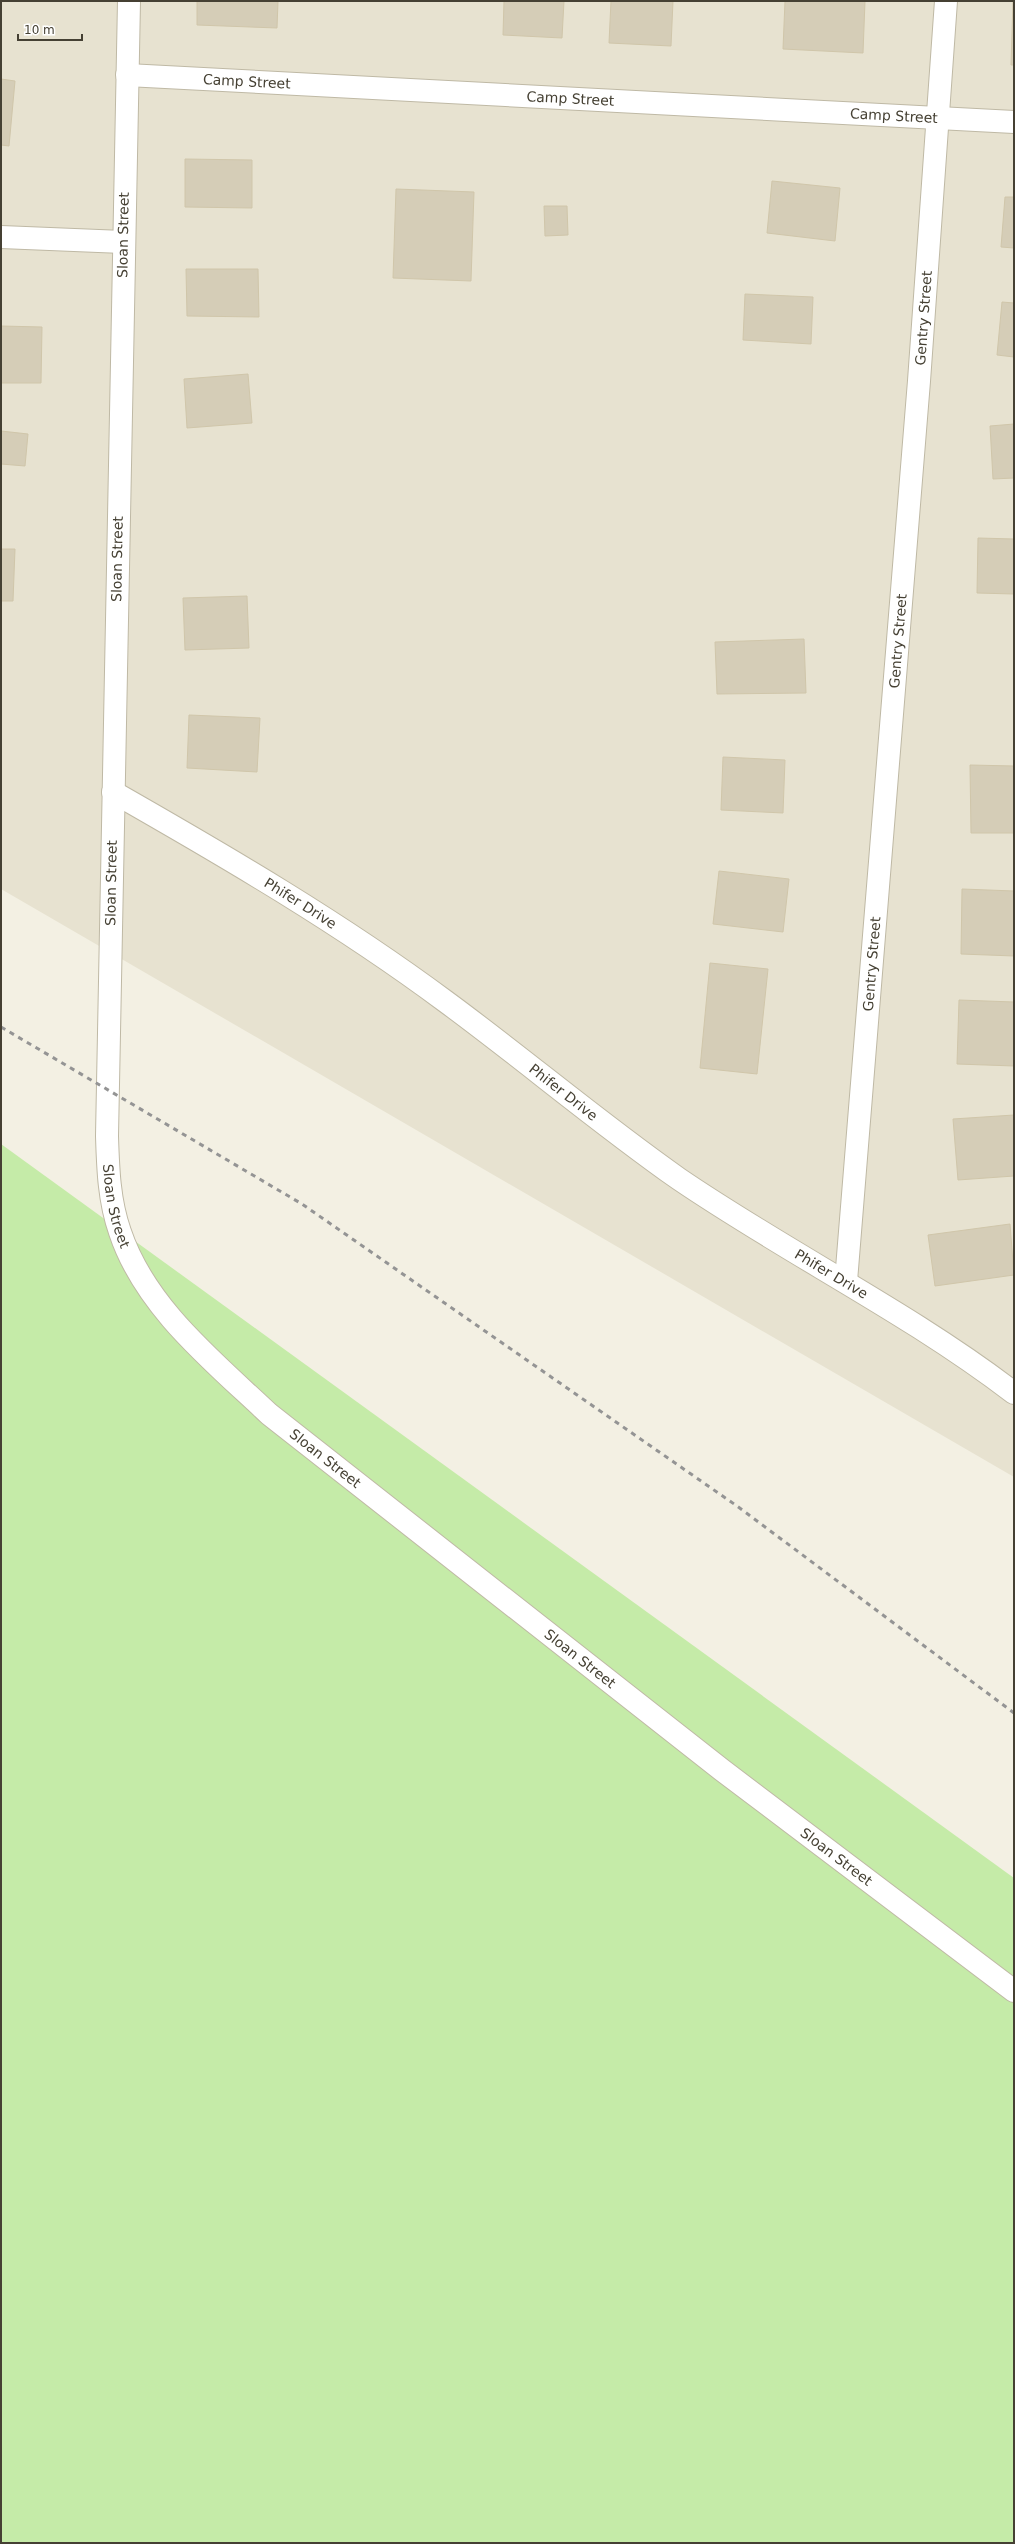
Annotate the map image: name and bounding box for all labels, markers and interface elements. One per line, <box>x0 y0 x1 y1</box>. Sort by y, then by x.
scale bar <box>18 16 82 42</box>
text: 10 m <box>24 23 55 37</box>
street label: Camp Street <box>202 71 292 92</box>
street label: Camp Street <box>526 88 615 109</box>
street label: Camp Street <box>850 105 939 126</box>
street label: Sloan Street <box>114 191 132 278</box>
street label: Gentry Street <box>912 270 935 366</box>
street label: Sloan Street <box>108 515 126 602</box>
street label: Gentry Street <box>886 593 910 689</box>
street label: Sloan Street <box>102 839 120 926</box>
street label: Phifer Drive <box>261 875 340 932</box>
street label: Gentry Street <box>860 916 884 1012</box>
street label: Phifer Drive <box>526 1060 601 1124</box>
street label: Sloan Street <box>100 1163 133 1251</box>
street label: Phifer Drive <box>792 1246 871 1302</box>
street label: Sloan Street <box>287 1425 364 1491</box>
street label: Sloan Street <box>541 1626 619 1692</box>
street label: Sloan Street <box>797 1824 876 1889</box>

